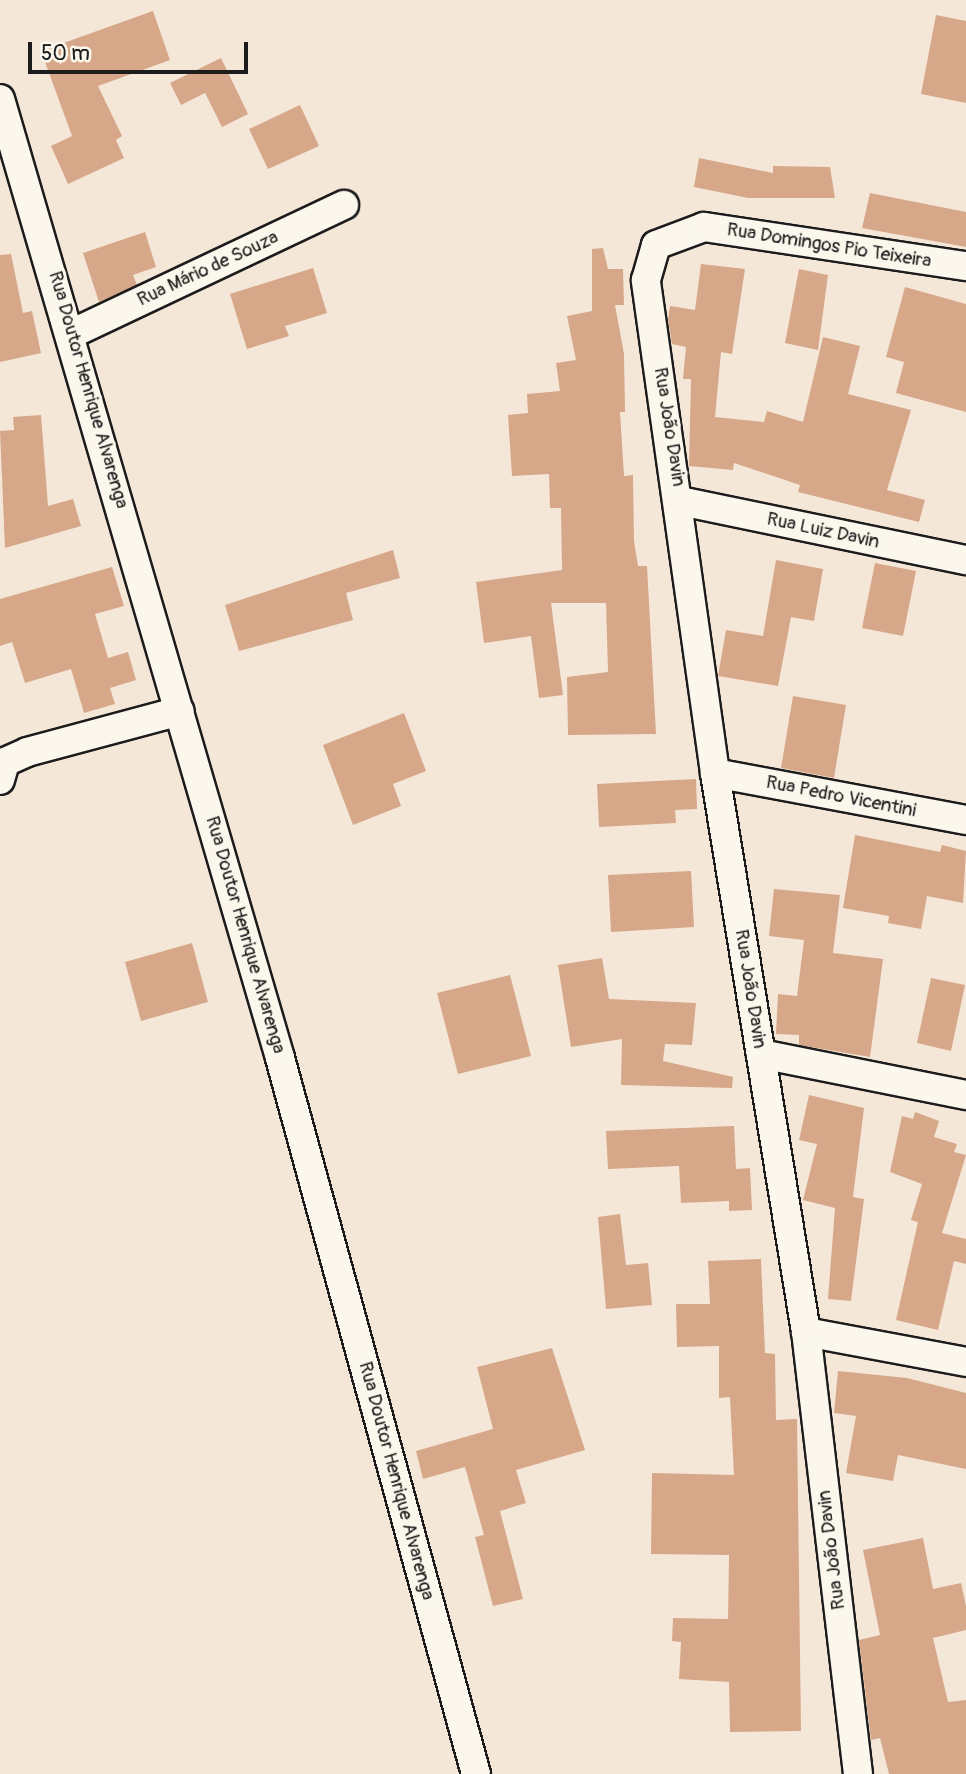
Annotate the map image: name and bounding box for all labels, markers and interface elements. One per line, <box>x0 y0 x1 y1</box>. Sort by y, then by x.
scale bar <box>32 28 252 72</box>
text: 50 m <box>41 40 90 67</box>
street label: Rua Domingos Pio Teixeira <box>725 219 933 273</box>
street label: Rua Mário de Souza <box>134 226 282 312</box>
street label: Rua Doutor Henrique Alvarenga <box>43 269 133 511</box>
street label: Rua João Davin <box>648 366 690 488</box>
street label: Rua Luiz Davin <box>765 508 881 554</box>
street label: Rua Pedro Vicentini <box>764 771 918 823</box>
street label: Rua Doutor Henrique Alvarenga <box>200 814 290 1056</box>
street label: Rua João Davin <box>729 928 771 1050</box>
street label: Rua Doutor Henrique Alvarenga <box>353 1359 439 1603</box>
street label: Rua João Davin <box>813 1489 851 1611</box>

